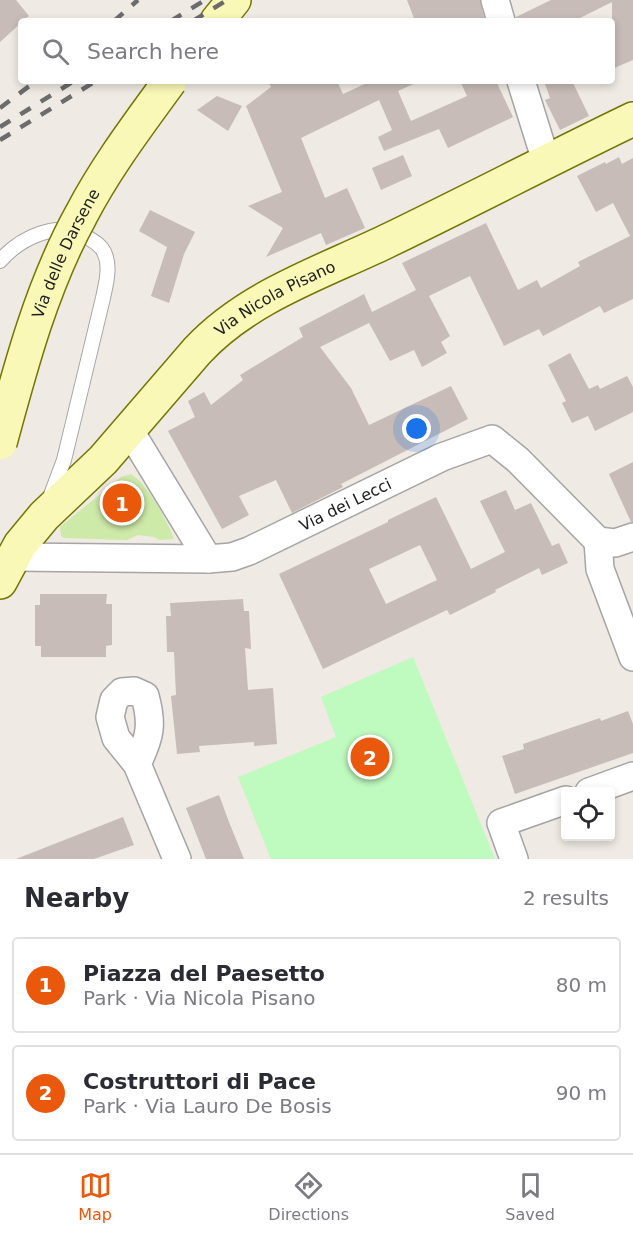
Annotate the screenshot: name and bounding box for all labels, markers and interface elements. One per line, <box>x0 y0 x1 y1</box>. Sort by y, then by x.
search box <box>18 18 615 84</box>
icon: search <box>39 35 72 68</box>
text: Search here <box>87 39 219 64</box>
street label: Via delle Darsene <box>28 185 103 321</box>
street label: Via Nicola Pisano <box>210 256 338 340</box>
your location <box>402 414 431 443</box>
street label: Via dei Lecci <box>296 474 394 535</box>
pin: 1 <box>102 480 142 526</box>
pin: 2 <box>350 734 389 780</box>
map controls <box>561 787 615 841</box>
button: locate <box>561 787 615 841</box>
text: Nearby <box>24 883 129 913</box>
text: 2 results <box>523 886 609 910</box>
text: Piazza del Paesetto <box>83 961 325 986</box>
text: 1 <box>39 973 52 997</box>
text: 80 m <box>556 973 607 997</box>
text: Park · Via Nicola Pisano <box>83 986 315 1010</box>
text: Costruttori di Pace <box>83 1069 316 1094</box>
text: 2 <box>39 1081 52 1105</box>
text: 90 m <box>556 1081 607 1105</box>
text: Park · Via Lauro De Bosis <box>83 1094 332 1118</box>
tab: Map <box>78 1169 112 1224</box>
tab: Directions <box>268 1169 349 1224</box>
tab: Saved <box>505 1169 555 1224</box>

